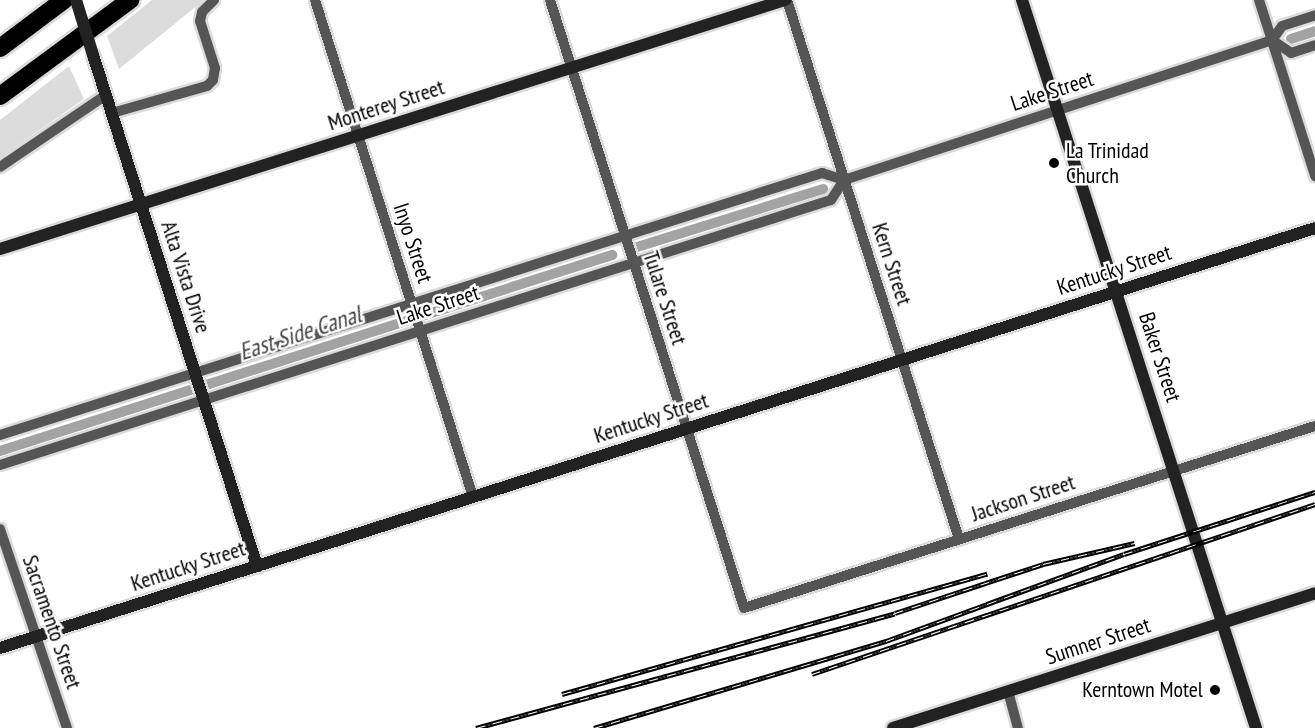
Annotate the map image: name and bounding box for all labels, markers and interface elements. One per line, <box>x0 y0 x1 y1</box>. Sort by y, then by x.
street label: Lake Street <box>1007 65 1097 117</box>
street label: Monterey Street <box>324 74 448 136</box>
place label: La Trinidad Church <box>1066 137 1149 188</box>
marker: La Trinidad Church <box>1047 156 1061 170</box>
street label: Inyo Street <box>388 200 438 286</box>
street label: Alta Vista Drive <box>155 217 217 337</box>
street label: Kern Street <box>866 220 918 308</box>
street label: Kentucky Street <box>1053 239 1175 301</box>
street label: Tulare Street <box>637 248 693 348</box>
street label: Lake Street <box>393 279 483 331</box>
water label: East Side Canal <box>235 300 365 366</box>
street label: Baker Street <box>1133 309 1187 405</box>
street label: Kentucky Street <box>590 387 712 449</box>
street label: Jackson Street <box>968 469 1078 527</box>
street label: Kentucky Street <box>127 535 249 597</box>
street label: Sacramento Street <box>17 552 87 692</box>
street label: Sumner Street <box>1042 612 1154 670</box>
place label: Kerntown Motel <box>1082 677 1203 703</box>
marker: Kerntown Motel <box>1208 683 1222 697</box>

